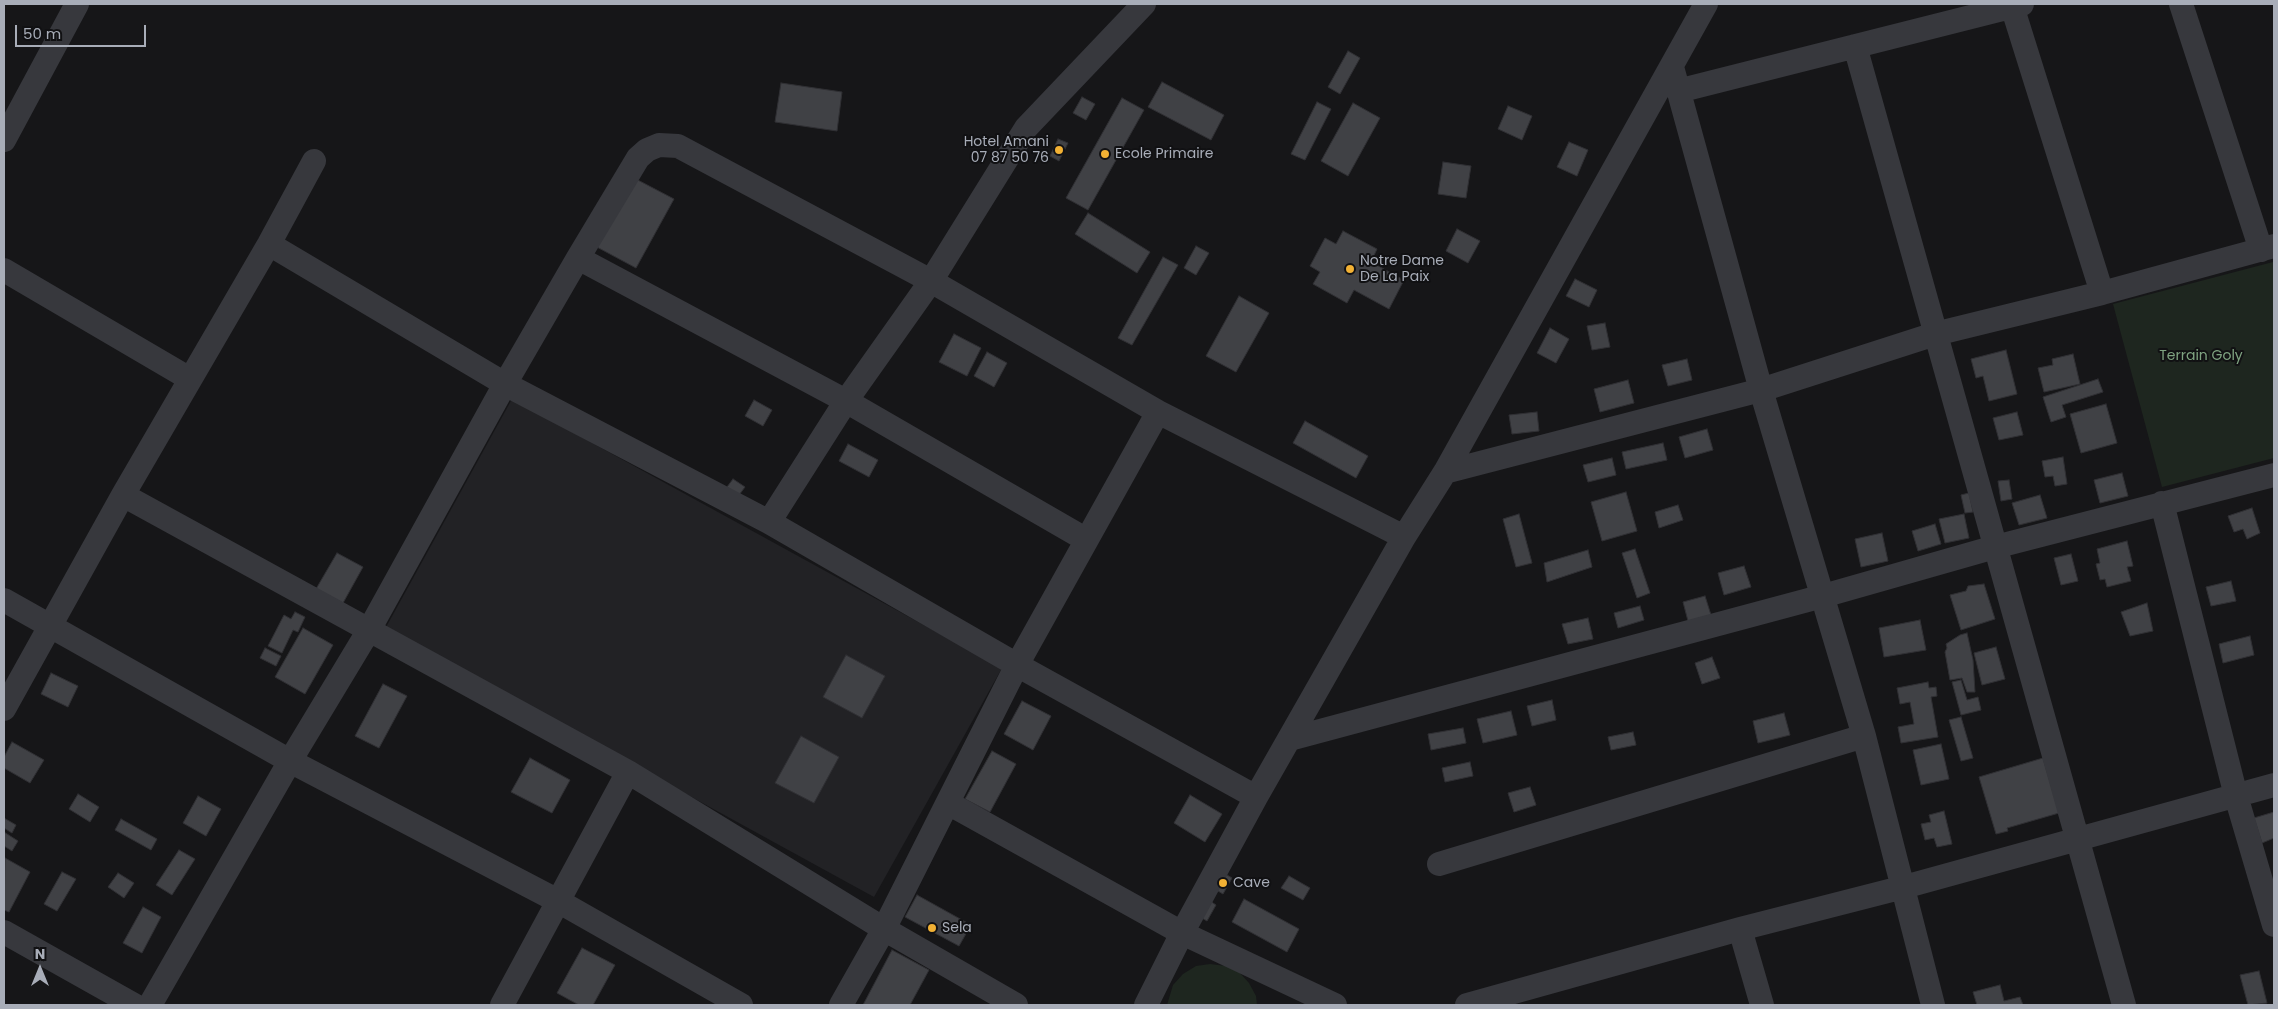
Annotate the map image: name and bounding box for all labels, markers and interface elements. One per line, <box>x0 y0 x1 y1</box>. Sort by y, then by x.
scale bar <box>18 15 149 47</box>
text: 50 m <box>23 23 61 44</box>
place label: Hotel Amani 07 87 50 76 <box>964 134 1049 166</box>
marker: Hotel Amani 07 87 50 76 <box>1053 144 1065 156</box>
place label: Ecole Primaire <box>1115 146 1214 162</box>
marker: Ecole Primaire <box>1099 148 1111 160</box>
place label: Notre Dame De La Paix <box>1360 253 1444 286</box>
marker: Notre Dame De La Paix <box>1344 263 1356 275</box>
park label: Terrain Goly <box>2159 348 2243 364</box>
place label: Cave <box>1233 875 1270 891</box>
marker: Cave <box>1217 877 1229 889</box>
place label: Sela <box>942 920 972 936</box>
marker: Sela <box>926 922 938 934</box>
north arrow <box>15 944 65 994</box>
text: N <box>35 944 45 964</box>

